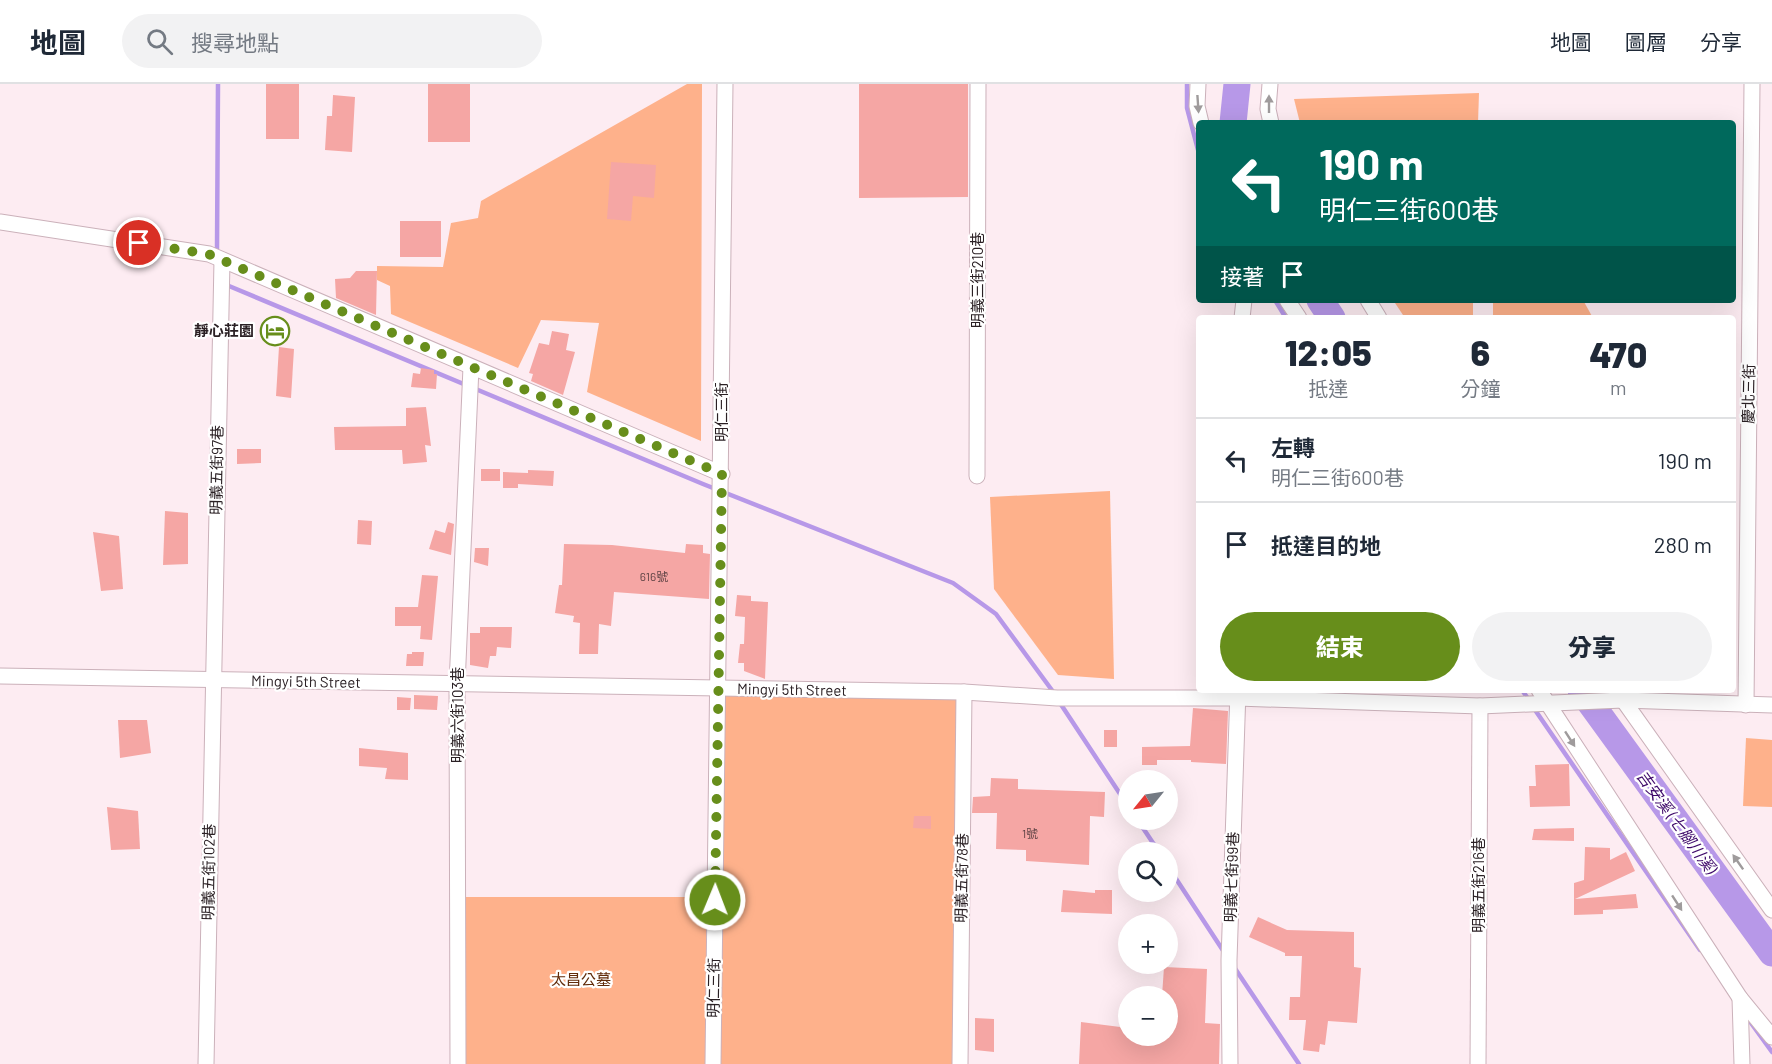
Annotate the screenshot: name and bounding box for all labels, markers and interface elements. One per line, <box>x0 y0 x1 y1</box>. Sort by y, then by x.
search box <box>122 14 542 68</box>
text: 地圖 <box>30 25 86 59</box>
icon: search <box>143 25 176 58</box>
text: 搜尋地點 <box>191 29 279 55</box>
text: 地圖 <box>1550 29 1592 54</box>
text: 圖層 <box>1625 29 1667 54</box>
text: 分享 <box>1700 29 1742 54</box>
one-way arrow <box>1193 94 1203 113</box>
one-way arrow <box>1264 94 1274 113</box>
text: 190 m <box>1319 138 1424 188</box>
icon: left <box>1220 144 1298 222</box>
text: 明仁三街600巷 <box>1319 193 1498 225</box>
pin <box>113 217 164 268</box>
icon: arrive <box>122 226 155 259</box>
street label: 明義三街210巷 <box>968 232 986 328</box>
icon: arrive <box>1276 258 1309 291</box>
text: 接著 <box>1220 263 1264 289</box>
hotel icon: 靜心莊園 <box>259 315 291 347</box>
place label: 靜心莊園 <box>194 321 254 339</box>
text: 12:05 <box>1285 330 1372 373</box>
text: 6 <box>1471 330 1490 373</box>
text: 470 <box>1589 332 1647 375</box>
street label: 慶北三街 <box>1738 364 1758 424</box>
text: m <box>1610 375 1626 399</box>
text: 抵達 <box>1308 376 1348 400</box>
text: 分鐘 <box>1460 376 1500 400</box>
street label: 明仁三街 <box>712 382 730 442</box>
street label: 明義五街97巷 <box>206 425 226 515</box>
text: 左轉 <box>1271 434 1315 460</box>
icon: left <box>1220 444 1253 477</box>
text: 190 m <box>1658 447 1712 473</box>
text: 明仁三街600巷 <box>1271 465 1404 489</box>
icon: arrive <box>1220 528 1253 561</box>
text: 280 m <box>1654 531 1712 557</box>
text: 抵達目的地 <box>1271 532 1381 558</box>
house number: 616號 <box>640 569 668 583</box>
button: 結束 <box>1220 612 1460 681</box>
button: 分享 <box>1472 612 1712 681</box>
street label: 明義六街103巷 <box>448 667 466 763</box>
street label: Mingyi 5th Street <box>251 671 361 691</box>
street label: Mingyi 5th Street <box>737 679 847 699</box>
one-way arrow <box>1565 731 1576 747</box>
water label: 吉安溪 (七腳川溪) <box>1634 766 1722 878</box>
north arrow <box>1118 770 1178 830</box>
map controls <box>1118 770 1178 1046</box>
street label: 明義五街102巷 <box>198 823 218 921</box>
house number: 1號 <box>1022 826 1038 840</box>
street label: 明義七街99巷 <box>1220 831 1242 923</box>
street label: 明義五街78巷 <box>951 833 971 923</box>
street label: 明義五街216巷 <box>1469 837 1487 933</box>
button: search <box>1118 842 1178 902</box>
one-way arrow <box>1733 854 1744 870</box>
position arrow <box>683 868 747 932</box>
one-way arrow <box>1671 894 1682 911</box>
button: + <box>1118 914 1178 974</box>
street label: 明仁三街 <box>703 958 723 1018</box>
park label: 太昌公墓 <box>551 970 611 988</box>
button: − <box>1118 986 1178 1046</box>

